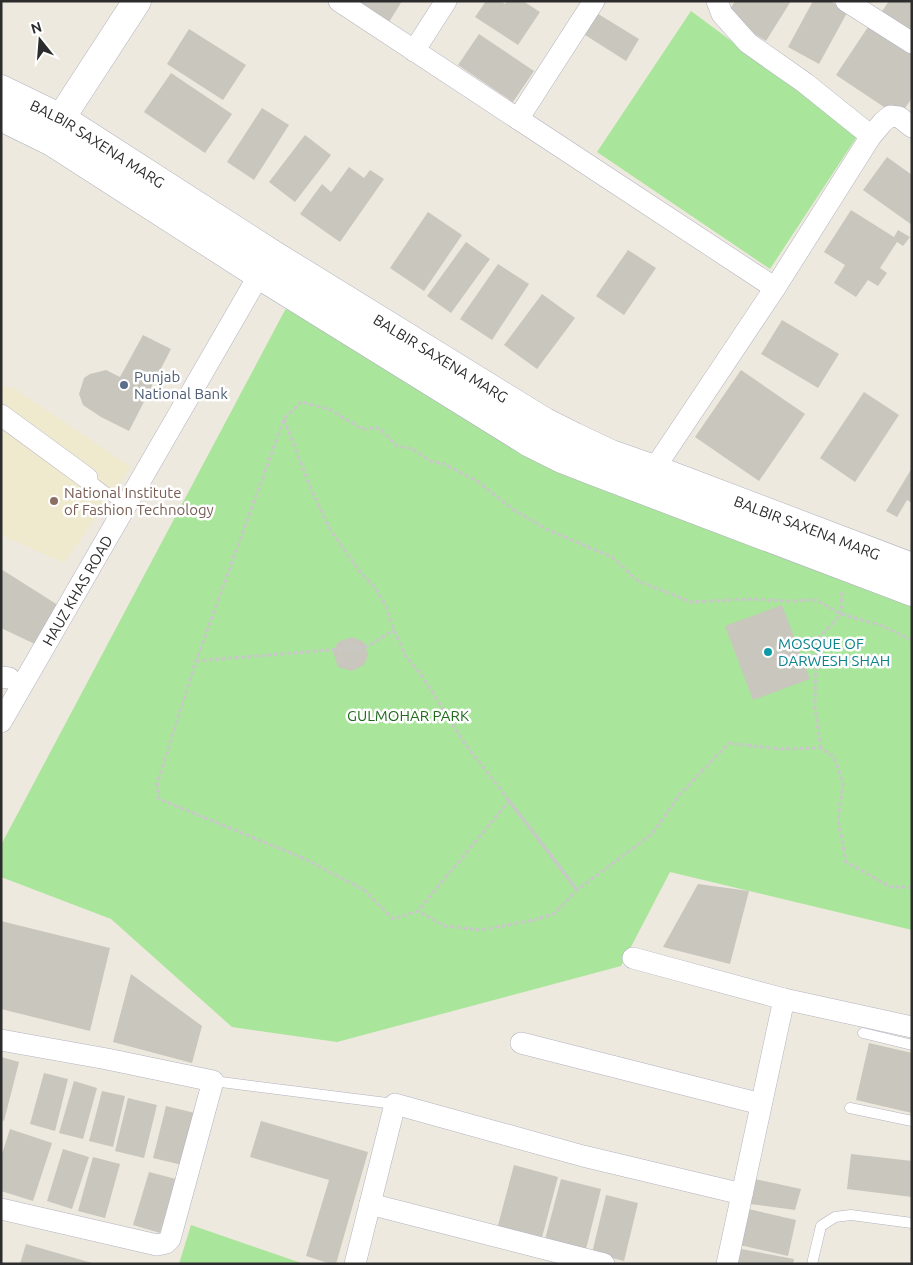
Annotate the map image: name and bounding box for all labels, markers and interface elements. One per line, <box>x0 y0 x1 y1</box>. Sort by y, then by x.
north arrow <box>15 15 65 65</box>
text: N <box>29 18 44 37</box>
street label: BALBIR SAXENA MARG <box>28 96 168 191</box>
street label: BALBIR SAXENA MARG <box>371 310 511 406</box>
place label: Punjab National Bank <box>134 368 228 402</box>
marker: Punjab National Bank <box>118 379 130 391</box>
place label: National Institute of Fashion Technology <box>64 484 214 518</box>
street label: BALBIR SAXENA MARG <box>732 492 883 563</box>
marker: National Institute of Fashion Technology <box>48 495 60 507</box>
street label: HAUZ KHAS ROAD <box>38 532 115 649</box>
place label: MOSQUE OF DARWESH SHAH <box>778 635 890 669</box>
marker: MOSQUE OF DARWESH SHAH <box>762 646 774 658</box>
park label: GULMOHAR PARK <box>347 707 469 724</box>

